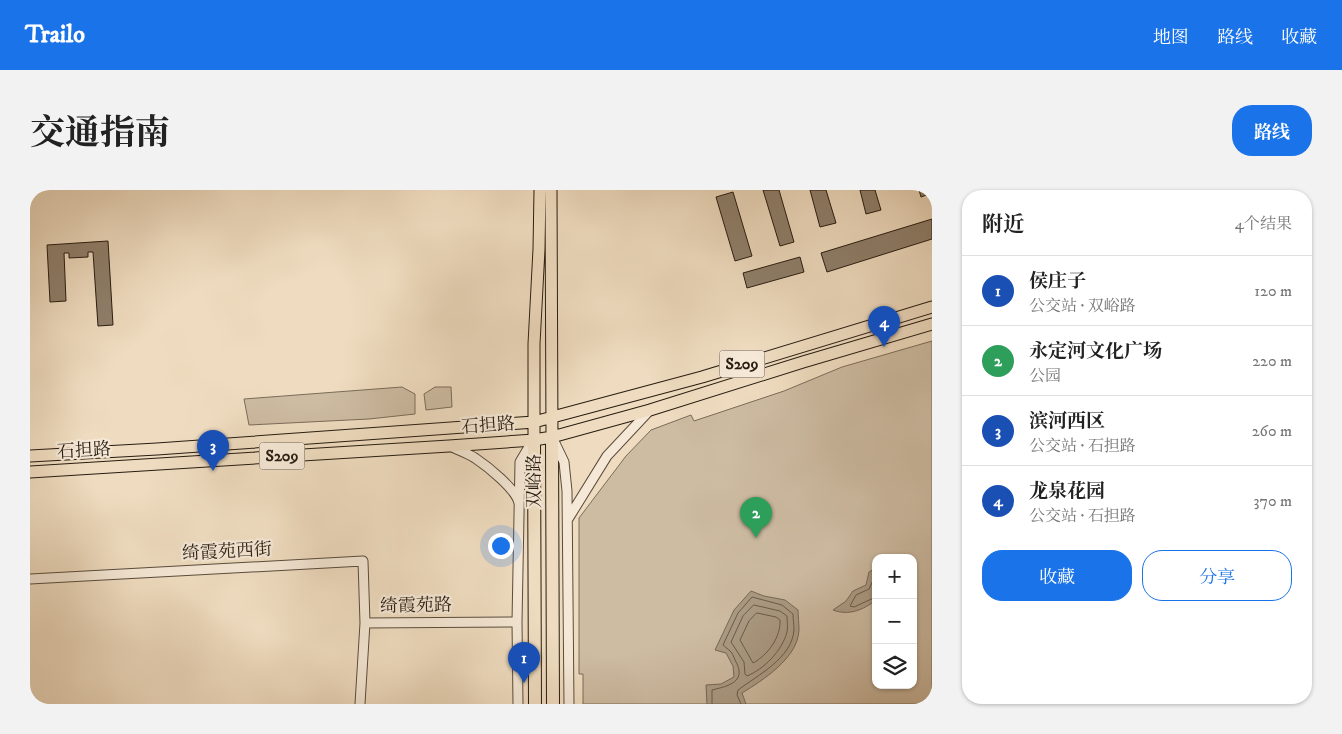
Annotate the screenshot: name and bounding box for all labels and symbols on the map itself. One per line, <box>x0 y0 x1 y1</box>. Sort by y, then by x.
pin: 4 <box>868 306 900 347</box>
road number: S209 <box>720 350 764 378</box>
street label: 石担路 <box>460 413 516 439</box>
pin: 3 <box>197 430 229 471</box>
street label: 石担路 <box>56 439 112 463</box>
road number: S209 <box>260 442 304 470</box>
street label: 双峪路 <box>524 454 546 508</box>
pin: 2 <box>740 497 772 538</box>
your location <box>488 533 514 559</box>
street label: 绮霞苑西街 <box>181 539 273 565</box>
street label: 绮霞苑路 <box>380 594 452 618</box>
pin: 1 <box>508 642 540 683</box>

